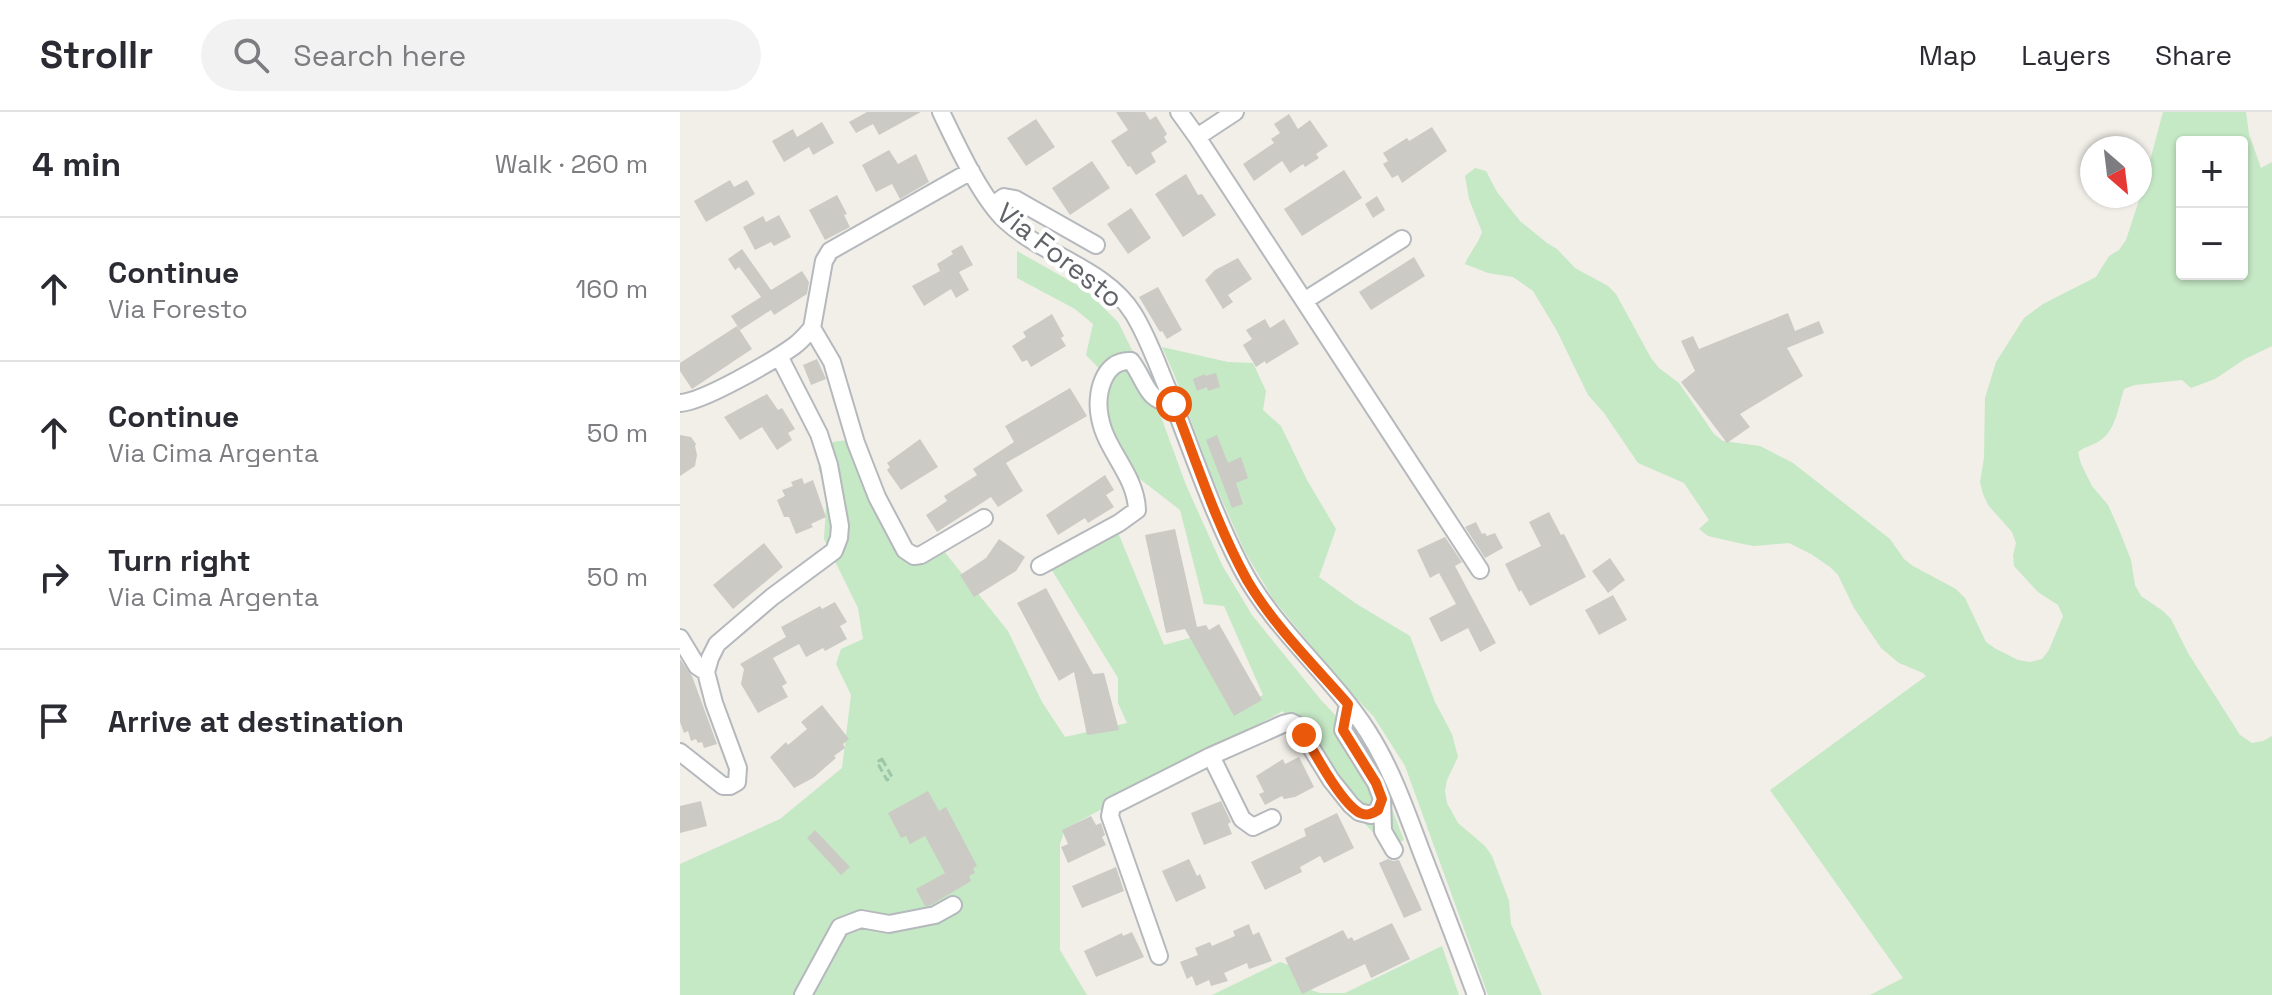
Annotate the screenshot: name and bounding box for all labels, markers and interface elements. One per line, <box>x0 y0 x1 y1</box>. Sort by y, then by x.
search box <box>201 19 761 91</box>
text: Strollr <box>40 31 153 79</box>
icon: search <box>229 33 273 77</box>
text: Search here <box>293 36 466 75</box>
text: Map <box>1919 37 1977 73</box>
text: Layers <box>2021 37 2111 73</box>
text: Share <box>2155 37 2232 73</box>
north arrow <box>2080 136 2152 208</box>
map controls <box>2176 136 2248 280</box>
button: + <box>2176 136 2248 208</box>
text: 4 min <box>32 143 121 186</box>
text: Walk · 260 m <box>495 147 648 181</box>
street label: Via Foresto <box>990 194 1130 316</box>
button: − <box>2176 208 2248 280</box>
text: Continue <box>108 253 239 292</box>
icon: ahead <box>32 267 76 311</box>
text: 160 m <box>576 272 648 306</box>
text: Via Foresto <box>108 292 248 326</box>
route start <box>1156 386 1192 422</box>
text: Continue <box>108 397 239 436</box>
icon: ahead <box>32 411 76 455</box>
text: 50 m <box>587 416 648 450</box>
text: Via Cima Argenta <box>108 436 319 470</box>
text: Turn right <box>108 541 251 580</box>
icon: right <box>32 555 76 599</box>
text: 50 m <box>587 560 648 594</box>
text: Via Cima Argenta <box>108 580 319 614</box>
icon: arrive <box>32 699 76 743</box>
text: Arrive at destination <box>108 702 404 741</box>
route end <box>1286 717 1322 753</box>

